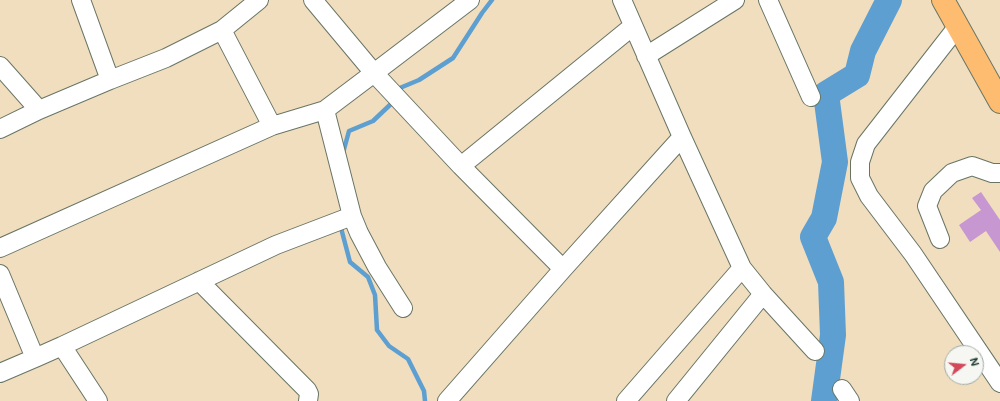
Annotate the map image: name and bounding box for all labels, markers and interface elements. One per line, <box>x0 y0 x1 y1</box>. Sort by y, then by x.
north arrow <box>944 345 984 385</box>
text: N <box>967 356 983 368</box>

